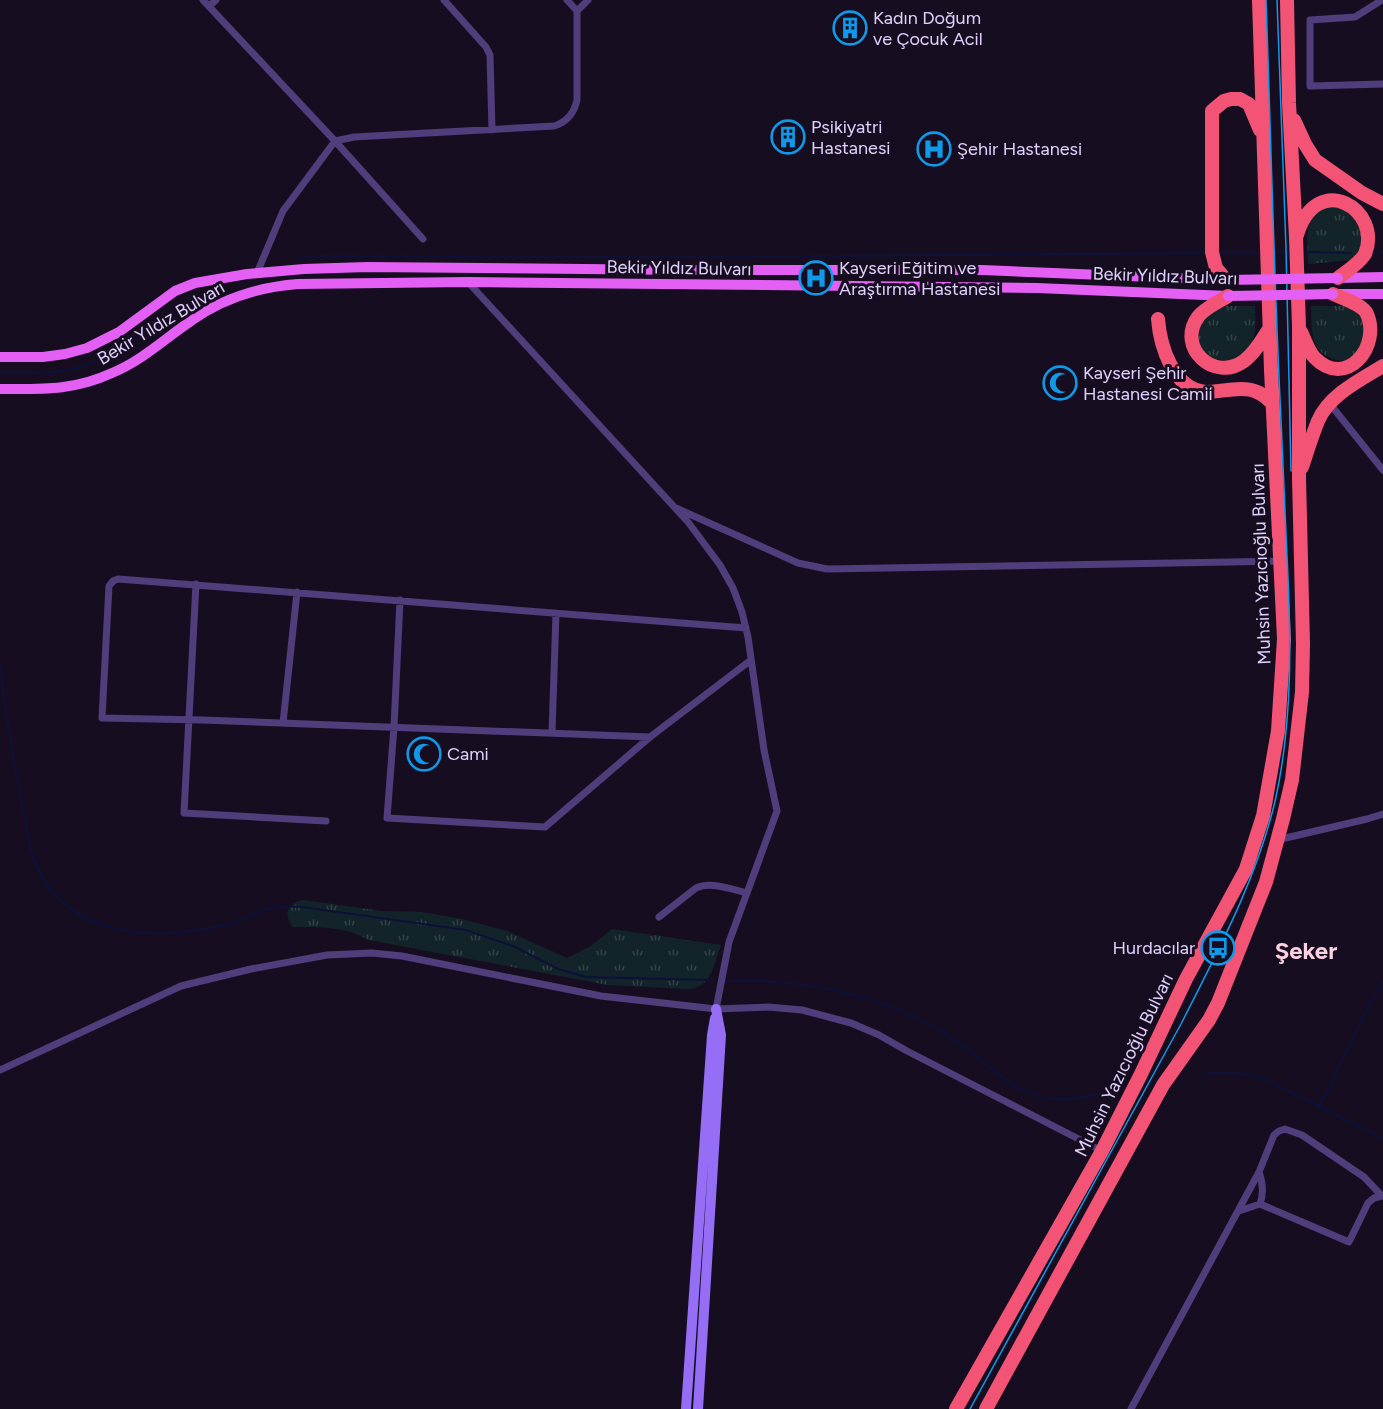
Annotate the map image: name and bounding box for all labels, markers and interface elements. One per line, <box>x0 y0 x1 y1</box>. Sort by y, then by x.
place label: Kadın Doğum ve Çocuk Acil <box>873 7 983 50</box>
building icon: Kadın Doğum ve Çocuk Acil <box>832 10 868 46</box>
place label: Psikiyatri Hastanesi <box>811 116 890 159</box>
building icon: Psikiyatri Hastanesi <box>770 119 806 155</box>
hospital icon: Şehir Hastanesi <box>916 131 952 167</box>
place label: Şehir Hastanesi <box>957 138 1082 160</box>
street label: Bekir Yıldız Bulvarı <box>606 256 752 280</box>
place label: Kayseri Eğitim ve Araştırma Hastanesi <box>839 257 1000 300</box>
hospital icon: Kayseri Eğitim ve Araştırma Hastanesi <box>798 260 834 296</box>
street label: Bekir Yıldız Bulvarı <box>1092 262 1238 290</box>
street label: Bekir Yıldız Bulvarı <box>93 276 229 370</box>
place label: Kayseri Şehir Hastanesi Camii <box>1083 362 1213 405</box>
mosque icon: Kayseri Şehir Hastanesi Camii <box>1042 365 1078 401</box>
street label: Muhsin Yazıcıoğlu Bulvarı <box>1246 463 1276 665</box>
mosque icon: Cami <box>406 736 442 772</box>
place label: Cami <box>447 743 489 765</box>
bus stop icon: Hurdacılar <box>1200 930 1236 966</box>
district label: Şeker <box>1275 936 1337 965</box>
place label: Hurdacılar <box>1112 937 1195 959</box>
street label: Muhsin Yazıcıoğlu Bulvarı <box>1070 970 1178 1160</box>

